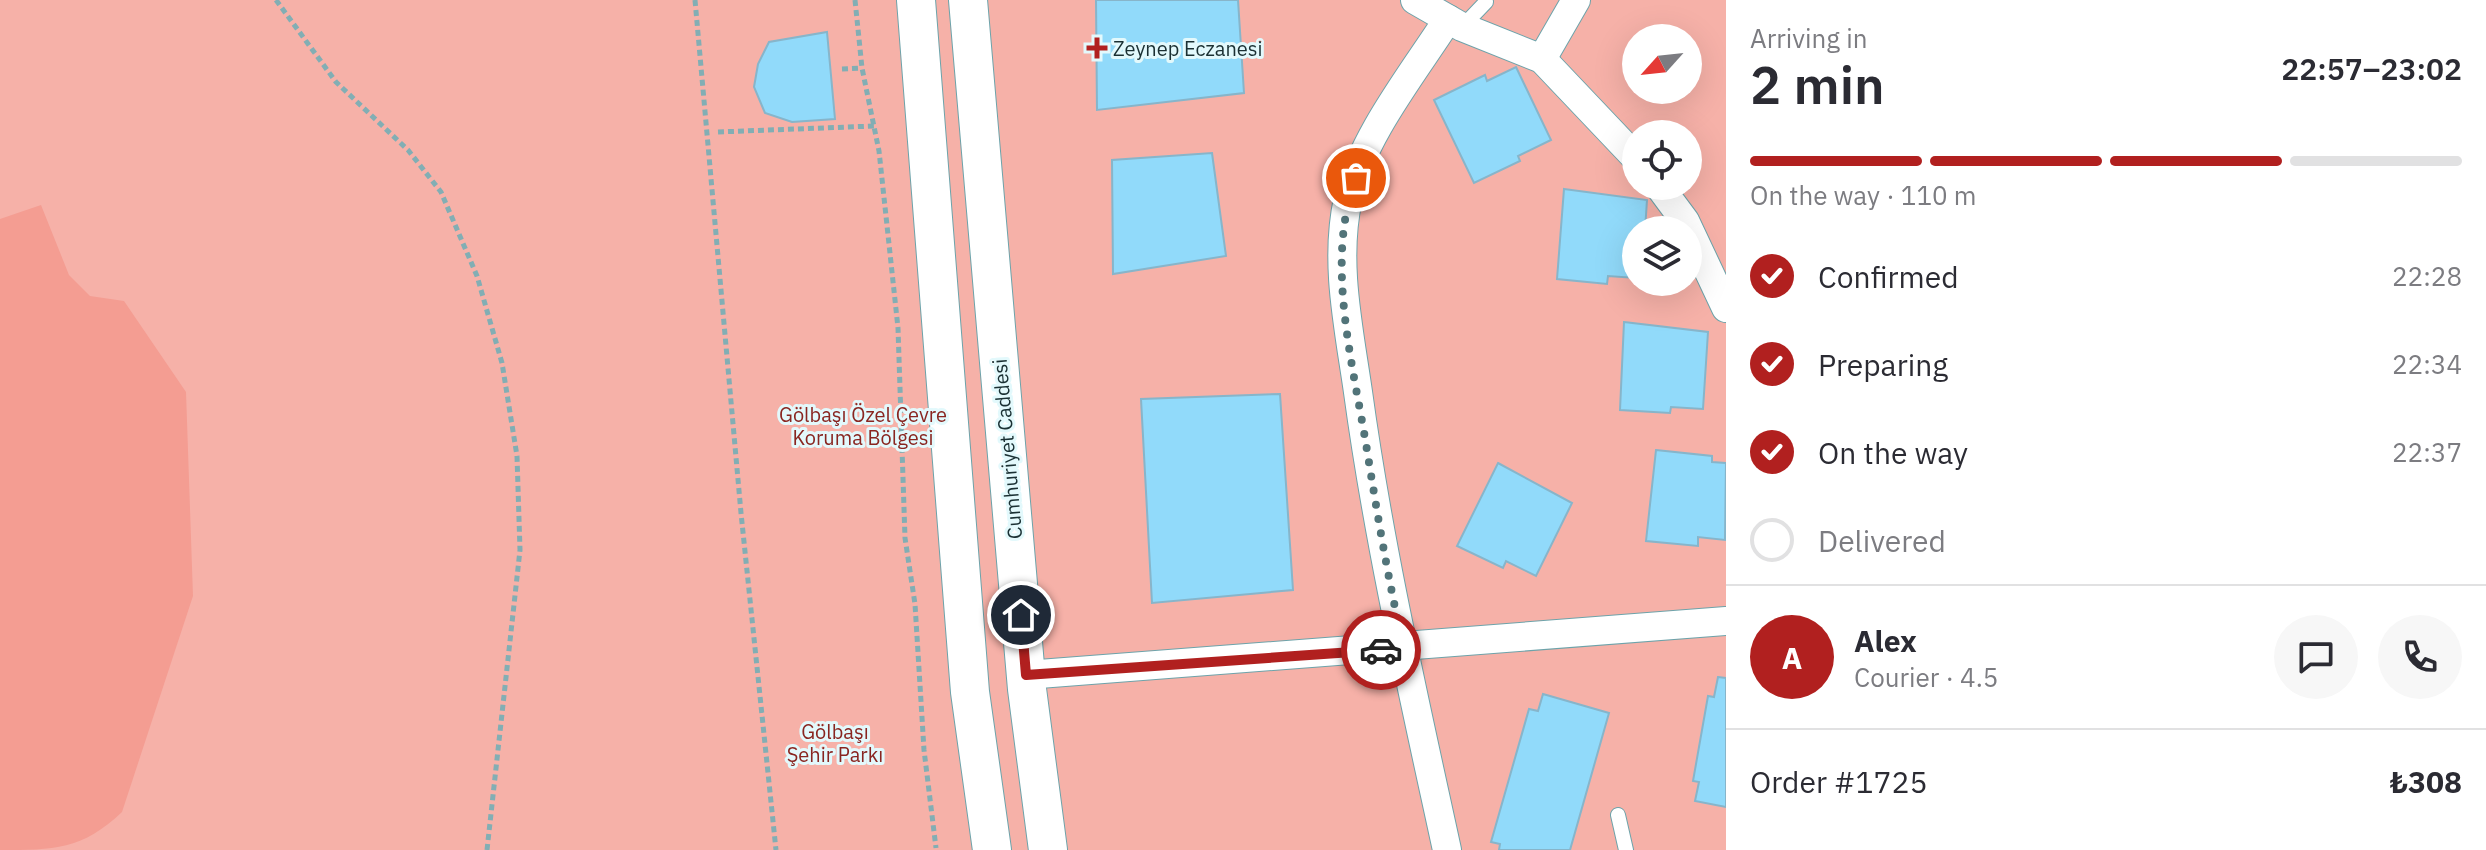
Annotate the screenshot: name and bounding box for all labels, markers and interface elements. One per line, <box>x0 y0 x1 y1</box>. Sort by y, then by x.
text: Arriving in <box>1750 21 1867 55</box>
north arrow <box>1622 24 1702 104</box>
map controls <box>1622 24 1702 296</box>
place label: Zeynep Eczanesi <box>1113 35 1263 62</box>
marker: Zeynep Eczanesi <box>1088 39 1106 57</box>
text: 22:57–23:02 <box>2281 49 2462 88</box>
text: 2 min <box>1750 51 1885 118</box>
button: locate <box>1622 120 1702 200</box>
pin <box>1322 144 1390 212</box>
icon: bag <box>1334 156 1378 200</box>
text: On the way · 110 m <box>1750 178 1976 212</box>
button: layers <box>1622 216 1702 296</box>
icon: check <box>1750 254 1794 298</box>
text: Confirmed <box>1818 257 1959 296</box>
text: 22:28 <box>2392 259 2462 293</box>
icon: check <box>1750 342 1794 386</box>
text: Preparing <box>1818 345 1948 384</box>
text: 22:34 <box>2392 347 2462 381</box>
street label: Cumhuriyet Caddesi <box>986 358 1028 540</box>
park label: Gölbaşı Özel Çevre Koruma Bölgesi <box>779 401 947 451</box>
icon: check <box>1750 430 1794 474</box>
text: On the way <box>1818 433 1968 472</box>
text: 22:37 <box>2392 435 2462 469</box>
text: Delivered <box>1818 521 1946 560</box>
pin <box>987 581 1055 649</box>
icon: home <box>999 593 1043 637</box>
courier <box>1341 610 1421 690</box>
button: chat <box>2274 615 2358 699</box>
button: phone <box>2378 615 2462 699</box>
text: Alex <box>1854 621 1917 660</box>
icon: car <box>1359 628 1403 672</box>
text: A <box>1782 638 1802 677</box>
text: Courier · 4.5 <box>1854 660 1998 694</box>
park label: Gölbaşı Şehir Parkı <box>787 718 883 768</box>
text: Order #1725 <box>1750 762 1927 801</box>
text: ₺308 <box>2390 762 2462 801</box>

